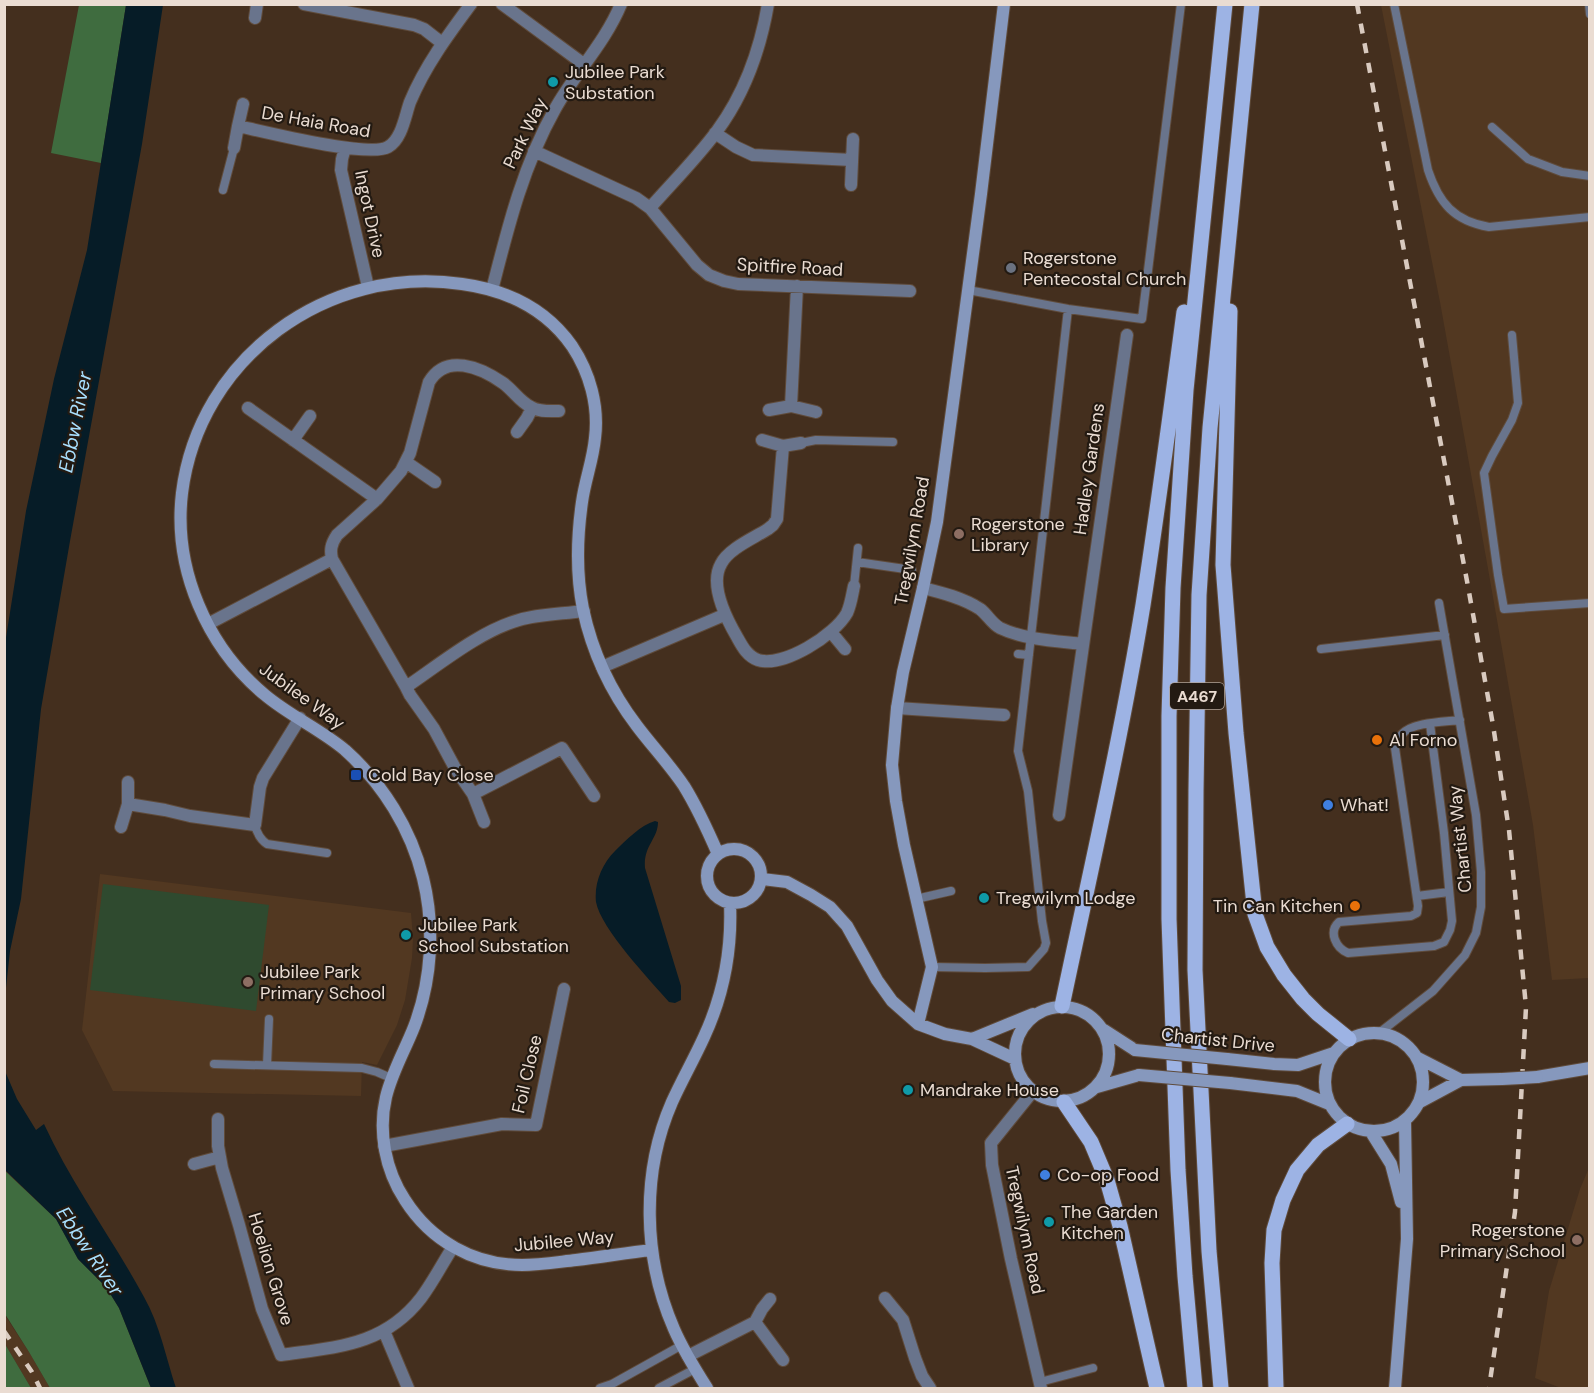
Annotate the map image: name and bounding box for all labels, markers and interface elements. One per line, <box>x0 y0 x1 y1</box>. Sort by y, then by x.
place label: Jubilee Park Substation <box>565 60 665 105</box>
marker: Jubilee Park Substation <box>546 75 560 89</box>
street label: Park Way <box>497 93 553 173</box>
street label: De Haia Road <box>260 101 372 143</box>
street label: Ingot Drive <box>349 168 391 260</box>
place label: Rogerstone Pentecostal Church <box>1023 246 1186 291</box>
street label: Spitfire Road <box>736 252 844 282</box>
marker: Rogerstone Pentecostal Church <box>1004 261 1018 275</box>
water label: Ebbw River <box>52 369 98 475</box>
street label: Hadley Gardens <box>1068 402 1110 536</box>
street label: Tregwilym Road <box>889 475 935 607</box>
place label: Rogerstone Library <box>971 512 1065 557</box>
marker: Rogerstone Library <box>952 527 966 541</box>
street label: Jubilee Way <box>254 657 350 735</box>
road number: A467 <box>1170 683 1224 709</box>
place label: Al Forno <box>1389 728 1457 752</box>
marker: Al Forno <box>1370 733 1384 747</box>
place label: Cold Bay Close <box>368 763 494 787</box>
marker: Cold Bay Close <box>349 768 363 782</box>
street label: Chartist Way <box>1442 784 1478 894</box>
place label: What! <box>1340 793 1389 817</box>
marker: What! <box>1321 798 1335 812</box>
place label: Tregwilym Lodge <box>996 886 1135 910</box>
marker: Tregwilym Lodge <box>977 891 991 905</box>
place label: Tin Can Kitchen <box>1213 894 1343 918</box>
marker: Tin Can Kitchen <box>1348 899 1362 913</box>
place label: Jubilee Park School Substation <box>418 913 569 958</box>
marker: Jubilee Park School Substation <box>399 928 413 942</box>
place label: Jubilee Park Primary School <box>260 960 385 1005</box>
marker: Jubilee Park Primary School <box>241 975 255 989</box>
street label: Chartist Drive <box>1160 1022 1276 1058</box>
street label: Foil Close <box>506 1032 548 1116</box>
place label: Mandrake House <box>920 1078 1059 1102</box>
marker: Mandrake House <box>901 1083 915 1097</box>
place label: Co-op Food <box>1057 1163 1159 1187</box>
street label: Tregwilym Road <box>1000 1164 1050 1296</box>
marker: Co-op Food <box>1038 1168 1052 1182</box>
place label: The Garden Kitchen <box>1061 1200 1158 1245</box>
water label: Ebbw River <box>51 1201 130 1301</box>
street label: Hoelion Grove <box>242 1210 300 1328</box>
marker: The Garden Kitchen <box>1042 1215 1056 1229</box>
place label: Rogerstone Primary School <box>1440 1218 1565 1263</box>
street label: Jubilee Way <box>513 1225 615 1257</box>
marker: Rogerstone Primary School <box>1570 1233 1584 1247</box>

